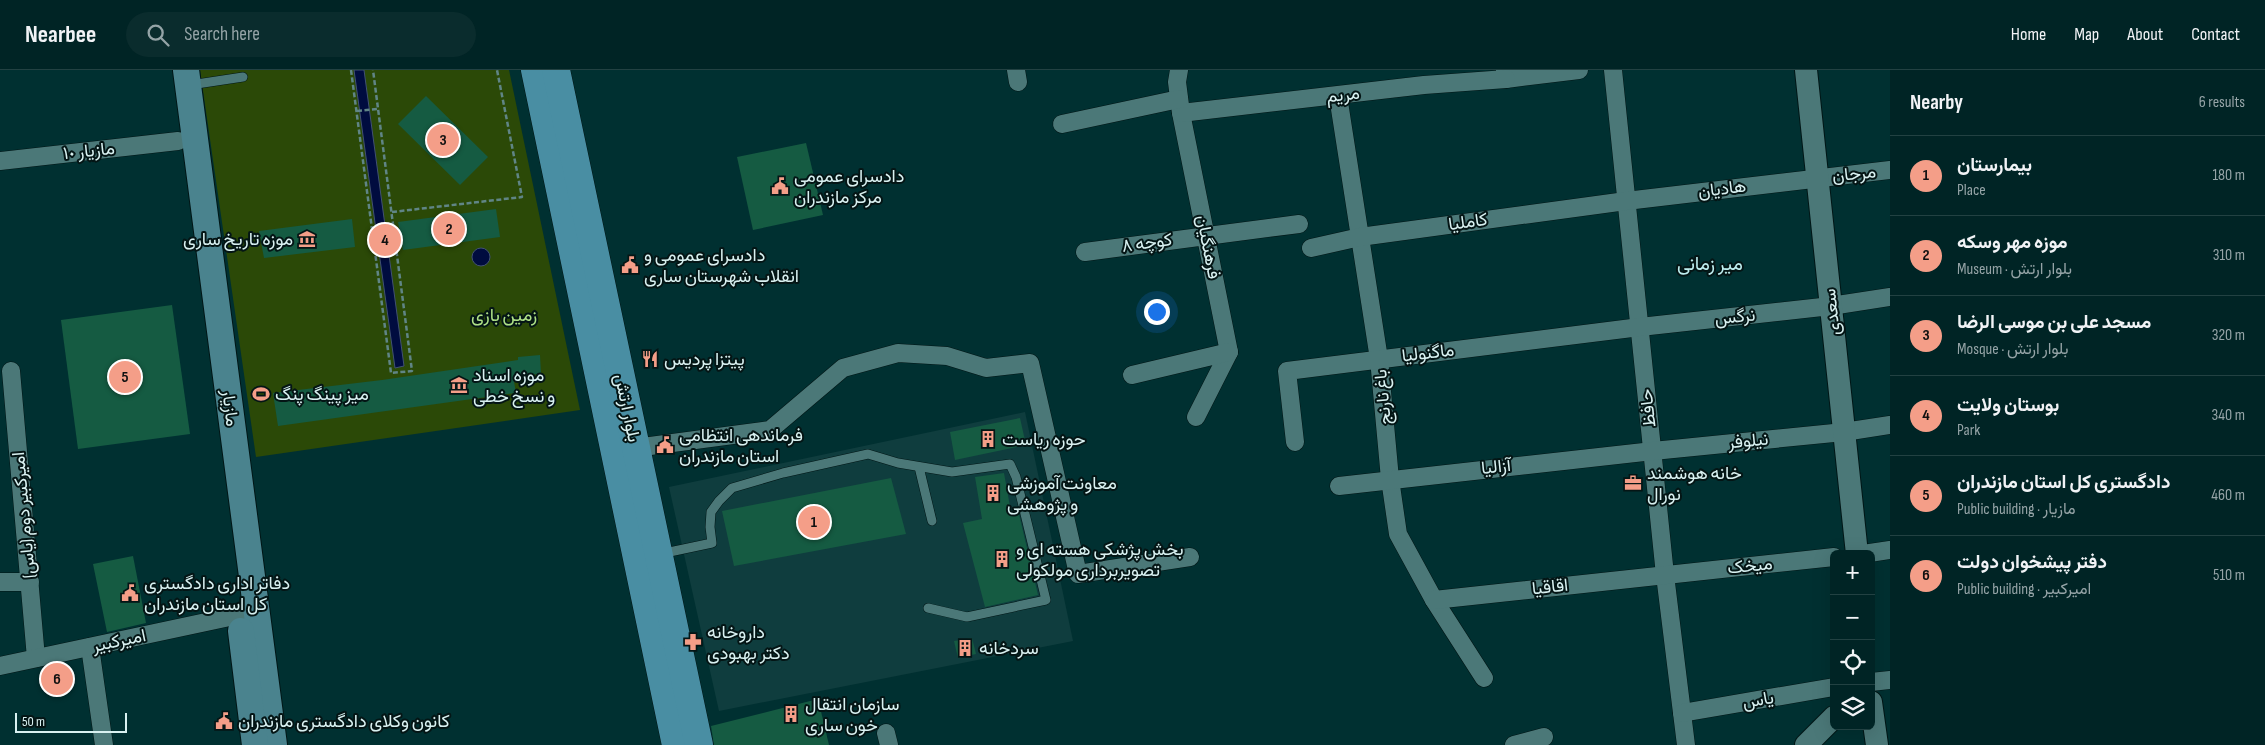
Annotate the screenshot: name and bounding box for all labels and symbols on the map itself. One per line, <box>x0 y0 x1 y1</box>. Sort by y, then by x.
street label: مریم <box>1325 83 1361 108</box>
pin: 3 <box>427 121 459 159</box>
street label: مازیار ١٠ <box>62 138 116 164</box>
street label: مرجان <box>1831 161 1877 187</box>
place label: دادسرای عمومی مرکز مازندران <box>794 166 904 208</box>
public building icon: دادسرای عمومی مرکز مازندران <box>770 176 790 196</box>
street label: هادیان <box>1697 176 1747 202</box>
street label: کاملیا <box>1447 209 1489 235</box>
pin: 2 <box>433 210 465 248</box>
street label: فرهنگیان <box>1191 213 1225 281</box>
pin: 4 <box>369 221 401 259</box>
place label: موزه تاریخ ساری <box>183 229 293 251</box>
museum icon: موزه تاریخ ساری <box>297 229 317 249</box>
street label: کوچه ۸ <box>1120 229 1174 258</box>
place label: دادسرای عمومی و انقلاب شهرستان ساری <box>644 245 799 287</box>
district label: میر زمانی <box>1677 253 1743 276</box>
public building icon: دادسرای عمومی و انقلاب شهرستان ساری <box>620 255 640 275</box>
street label: سعدی <box>1819 288 1845 336</box>
your location <box>1144 299 1170 325</box>
street label: نرگس <box>1714 304 1756 330</box>
park label: زمین بازی <box>471 305 537 326</box>
street label: ماگنولیا <box>1401 339 1455 367</box>
restaurant icon: پیتزا پردیس <box>640 349 660 369</box>
place label: پیتزا پردیس <box>664 349 745 371</box>
pin: 5 <box>109 358 141 396</box>
place label: موزه اسناد و نسخ خطی <box>473 365 555 408</box>
street label: باغ نارنج <box>1370 368 1397 426</box>
street label: بلوار ارتش <box>610 372 644 444</box>
museum icon: موزه اسناد و نسخ خطی <box>449 375 469 395</box>
sports icon: میز پینگ پنگ <box>251 384 271 404</box>
place label: میز پینگ پنگ <box>275 384 369 406</box>
street label: مازیار <box>217 387 243 428</box>
street label: حافظ <box>1636 388 1660 428</box>
place label: فرماندهی انتظامی استان مازندران <box>679 425 803 467</box>
street label: نیلوفر <box>1726 428 1769 454</box>
building icon: حوزه ریاست <box>978 429 998 449</box>
place label: حوزه ریاست <box>1002 429 1085 450</box>
public building icon: فرماندهی انتظامی استان مازندران <box>655 435 675 455</box>
street label: امیرکبیر دوم (یاس) <box>8 451 41 579</box>
street label: آزالیا <box>1480 455 1514 479</box>
place label: خانه هوشمند نورال <box>1647 463 1742 505</box>
place label: معاونت آموزشی و پژوهشی <box>1007 473 1117 516</box>
office icon: خانه هوشمند نورال <box>1623 473 1643 493</box>
building icon: معاونت آموزشی و پژوهشی <box>983 483 1003 503</box>
pin: 1 <box>798 503 830 541</box>
place label: بخش پژشکی هسته ای و تصویربرداری مولکولی <box>1016 539 1184 581</box>
building icon: بخش پژشکی هسته ای و تصویربرداری مولکولی <box>992 549 1012 569</box>
street label: میخک <box>1726 553 1774 579</box>
place label: دفاتر اداری دادگستری کل استان مازندران <box>144 573 290 615</box>
street label: اقاقیا <box>1531 575 1569 599</box>
public building icon: دفاتر اداری دادگستری کل استان مازندران <box>120 583 140 603</box>
place label: داروخانه دکتر بهبودی <box>707 622 790 664</box>
street label: امیرکبیر <box>89 625 148 657</box>
pharmacy icon: داروخانه دکتر بهبودی <box>683 632 703 652</box>
building icon: سردخانه <box>955 638 975 658</box>
place label: سردخانه <box>979 638 1039 659</box>
pin: 6 <box>41 660 73 698</box>
street label: یاس <box>1741 687 1775 713</box>
place label: سازمان انتقال خون ساری <box>805 694 899 736</box>
building icon: سازمان انتقال خون ساری <box>781 704 801 724</box>
scale bar <box>15 710 128 733</box>
public building icon: کانون وکلای دادگستری مازندران <box>214 711 234 731</box>
place label: کانون وکلای دادگستری مازندران <box>238 711 450 732</box>

